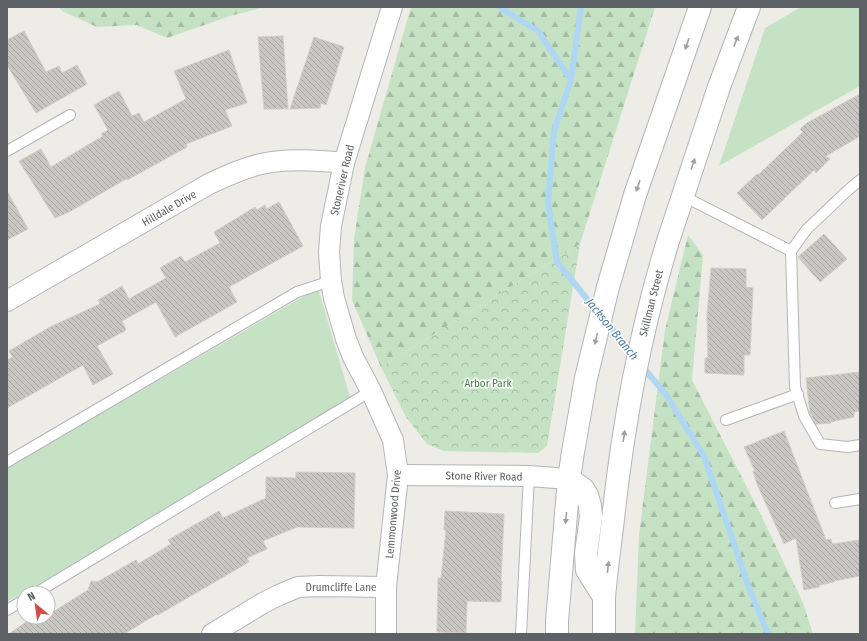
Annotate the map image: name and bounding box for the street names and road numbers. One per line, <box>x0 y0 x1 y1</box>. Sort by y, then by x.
street label: Stoneriver Road <box>328 144 357 217</box>
street label: Hilldale Drive <box>140 188 199 229</box>
street label: Skillman Street <box>637 268 666 338</box>
street label: Lemmonwood Drive <box>383 469 404 559</box>
street label: Stone River Road <box>445 469 522 484</box>
street label: Drumcliffe Lane <box>306 581 376 594</box>

